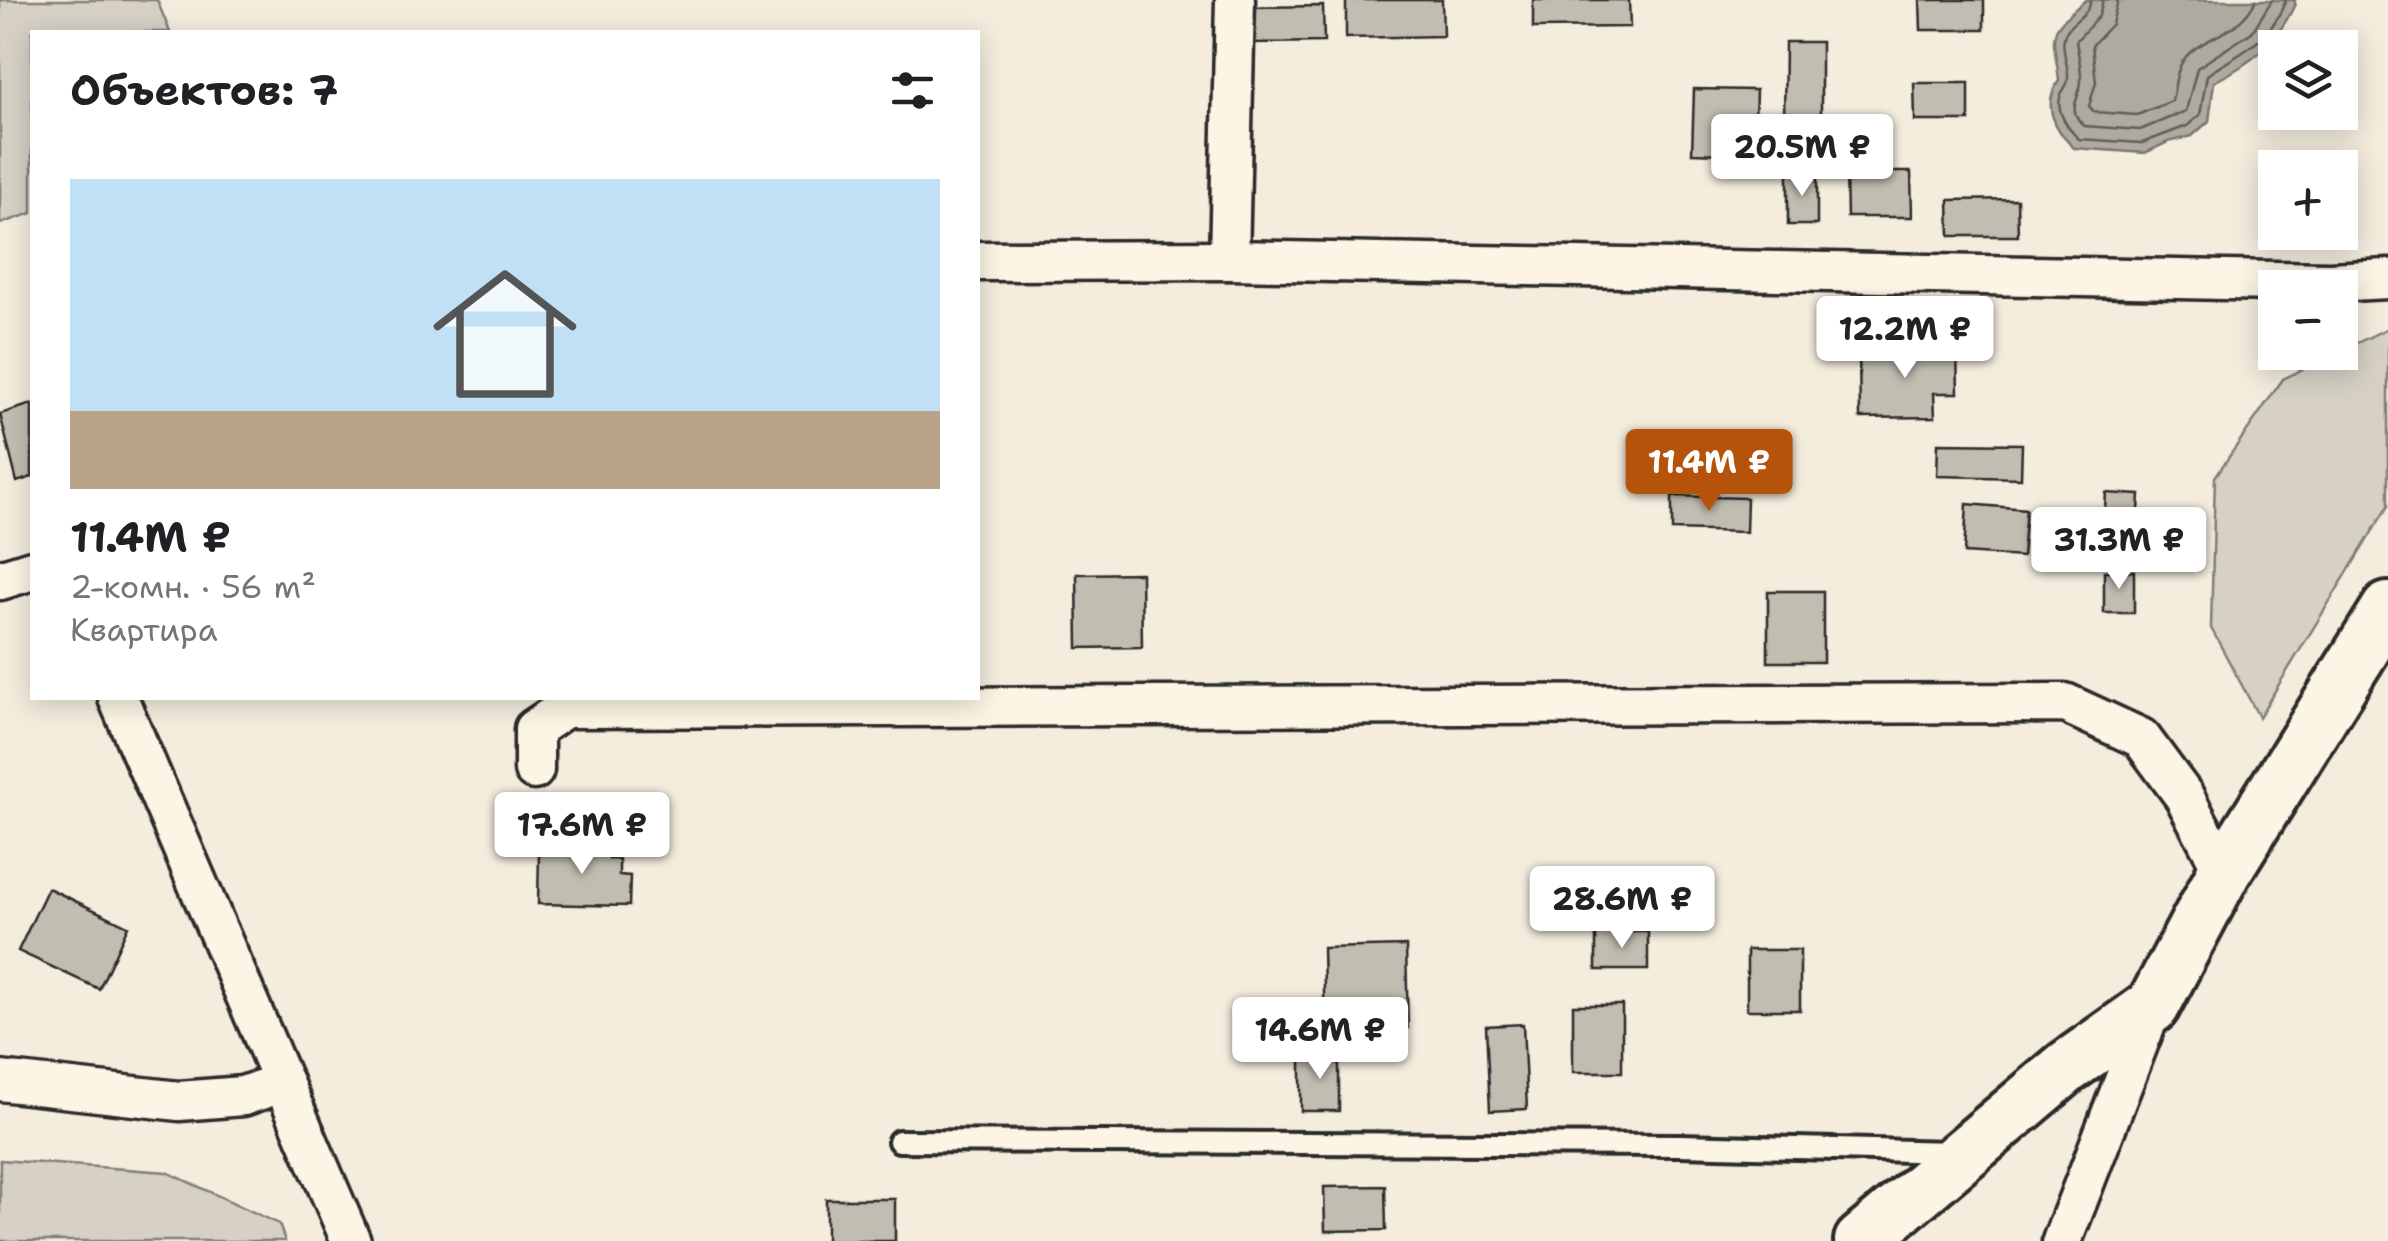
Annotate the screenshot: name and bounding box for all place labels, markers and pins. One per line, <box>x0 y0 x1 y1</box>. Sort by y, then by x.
pin: 20.5M ₽ <box>1710 114 1894 199</box>
pin: 12.2M ₽ <box>1813 296 1997 381</box>
pin: 11.4M ₽ <box>1617 429 1801 514</box>
pin: 31.3M ₽ <box>2027 507 2211 592</box>
pin: 17.6M ₽ <box>490 792 674 877</box>
pin: 28.6M ₽ <box>1530 866 1714 951</box>
pin: 14.6M ₽ <box>1228 997 1412 1082</box>

